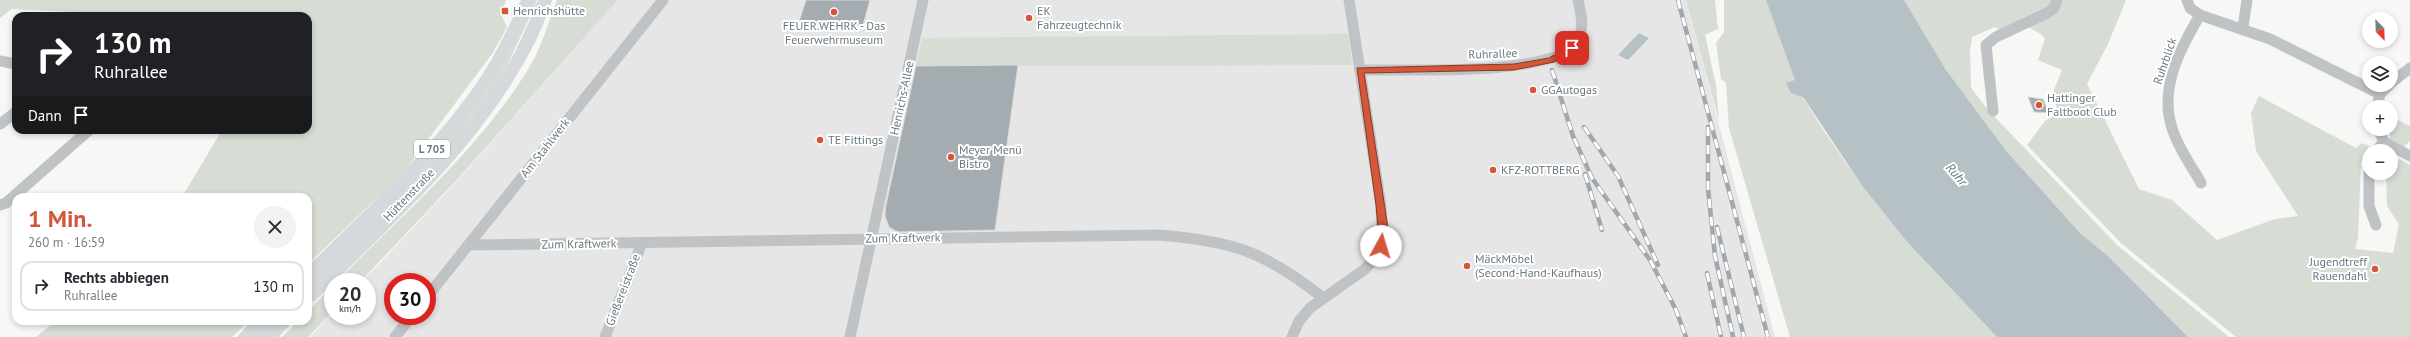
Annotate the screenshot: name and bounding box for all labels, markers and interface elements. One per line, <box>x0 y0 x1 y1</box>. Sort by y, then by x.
place label: Henrichshütte <box>513 3 585 18</box>
place label: EK Fahrzeugtechnik <box>1037 3 1122 32</box>
marker: Henrichshütte <box>500 6 510 16</box>
marker: FEUER.WEHRK - Das Feuerwehrmuseum <box>829 7 839 17</box>
north arrow <box>2362 12 2398 48</box>
map controls <box>2362 12 2398 180</box>
marker: EK Fahrzeugtechnik <box>1024 13 1034 23</box>
place label: FEUER.WEHRK - Das Feuerwehrmuseum <box>783 18 885 47</box>
text: 130 m <box>94 24 171 61</box>
icon: right <box>28 28 80 80</box>
pin <box>1555 31 1589 65</box>
street label: Ruhrblick <box>2150 35 2180 86</box>
icon: arrive <box>1561 37 1583 59</box>
street label: Ruhrallee <box>1468 45 1518 62</box>
button: layers <box>2362 56 2398 92</box>
street label: Henrichs-Allee <box>886 59 917 136</box>
text: Ruhrallee <box>94 60 168 83</box>
place label: GGAutogas <box>1541 82 1597 97</box>
marker: GGAutogas <box>1528 85 1538 95</box>
place label: Hattinger Faltboot Club <box>2047 90 2117 119</box>
marker: Hattinger Faltboot Club <box>2034 100 2044 110</box>
button: + <box>2362 100 2398 136</box>
icon: arrive <box>70 104 92 126</box>
text: Dann <box>28 106 62 125</box>
street label: Am Stahlwerk <box>517 115 573 180</box>
place label: TE Fittings <box>828 132 883 147</box>
marker: TE Fittings <box>815 135 825 145</box>
road number: L 705 <box>414 140 450 158</box>
place label: Meyer Menü Bistro <box>959 142 1022 171</box>
button: − <box>2362 144 2398 180</box>
marker: Meyer Menü Bistro <box>946 152 956 162</box>
water label: Ruhr <box>1942 159 1972 190</box>
place label: KFZ-ROTTBERG <box>1501 162 1579 177</box>
street label: Hüttenstraße <box>380 165 438 224</box>
marker: KFZ-ROTTBERG <box>1488 165 1498 175</box>
text: 1 Min. <box>28 203 92 234</box>
button: close <box>254 206 296 248</box>
position arrow <box>1360 225 1402 267</box>
street label: Zum Kraftwerk <box>865 229 941 246</box>
text: 260 m · 16:59 <box>28 234 105 251</box>
street label: Zum Kraftwerk <box>541 235 617 252</box>
place label: MäckMöbel (Second-Hand-Kaufhaus) <box>1475 251 1602 280</box>
street label: Gießereistraße <box>602 252 643 328</box>
place label: Jugendtreff Rauendahl <box>2309 254 2368 283</box>
marker: MäckMöbel (Second-Hand-Kaufhaus) <box>1462 261 1472 271</box>
marker: Jugendtreff Rauendahl <box>2370 264 2380 274</box>
text: Rechts abbiegen <box>64 268 169 287</box>
speed limit sign: 30 <box>384 273 436 325</box>
icon: right <box>30 275 52 297</box>
text: 130 m <box>253 277 294 296</box>
text: 20 <box>339 281 361 307</box>
text: Ruhrallee <box>64 287 117 304</box>
text: km/h <box>339 302 361 315</box>

